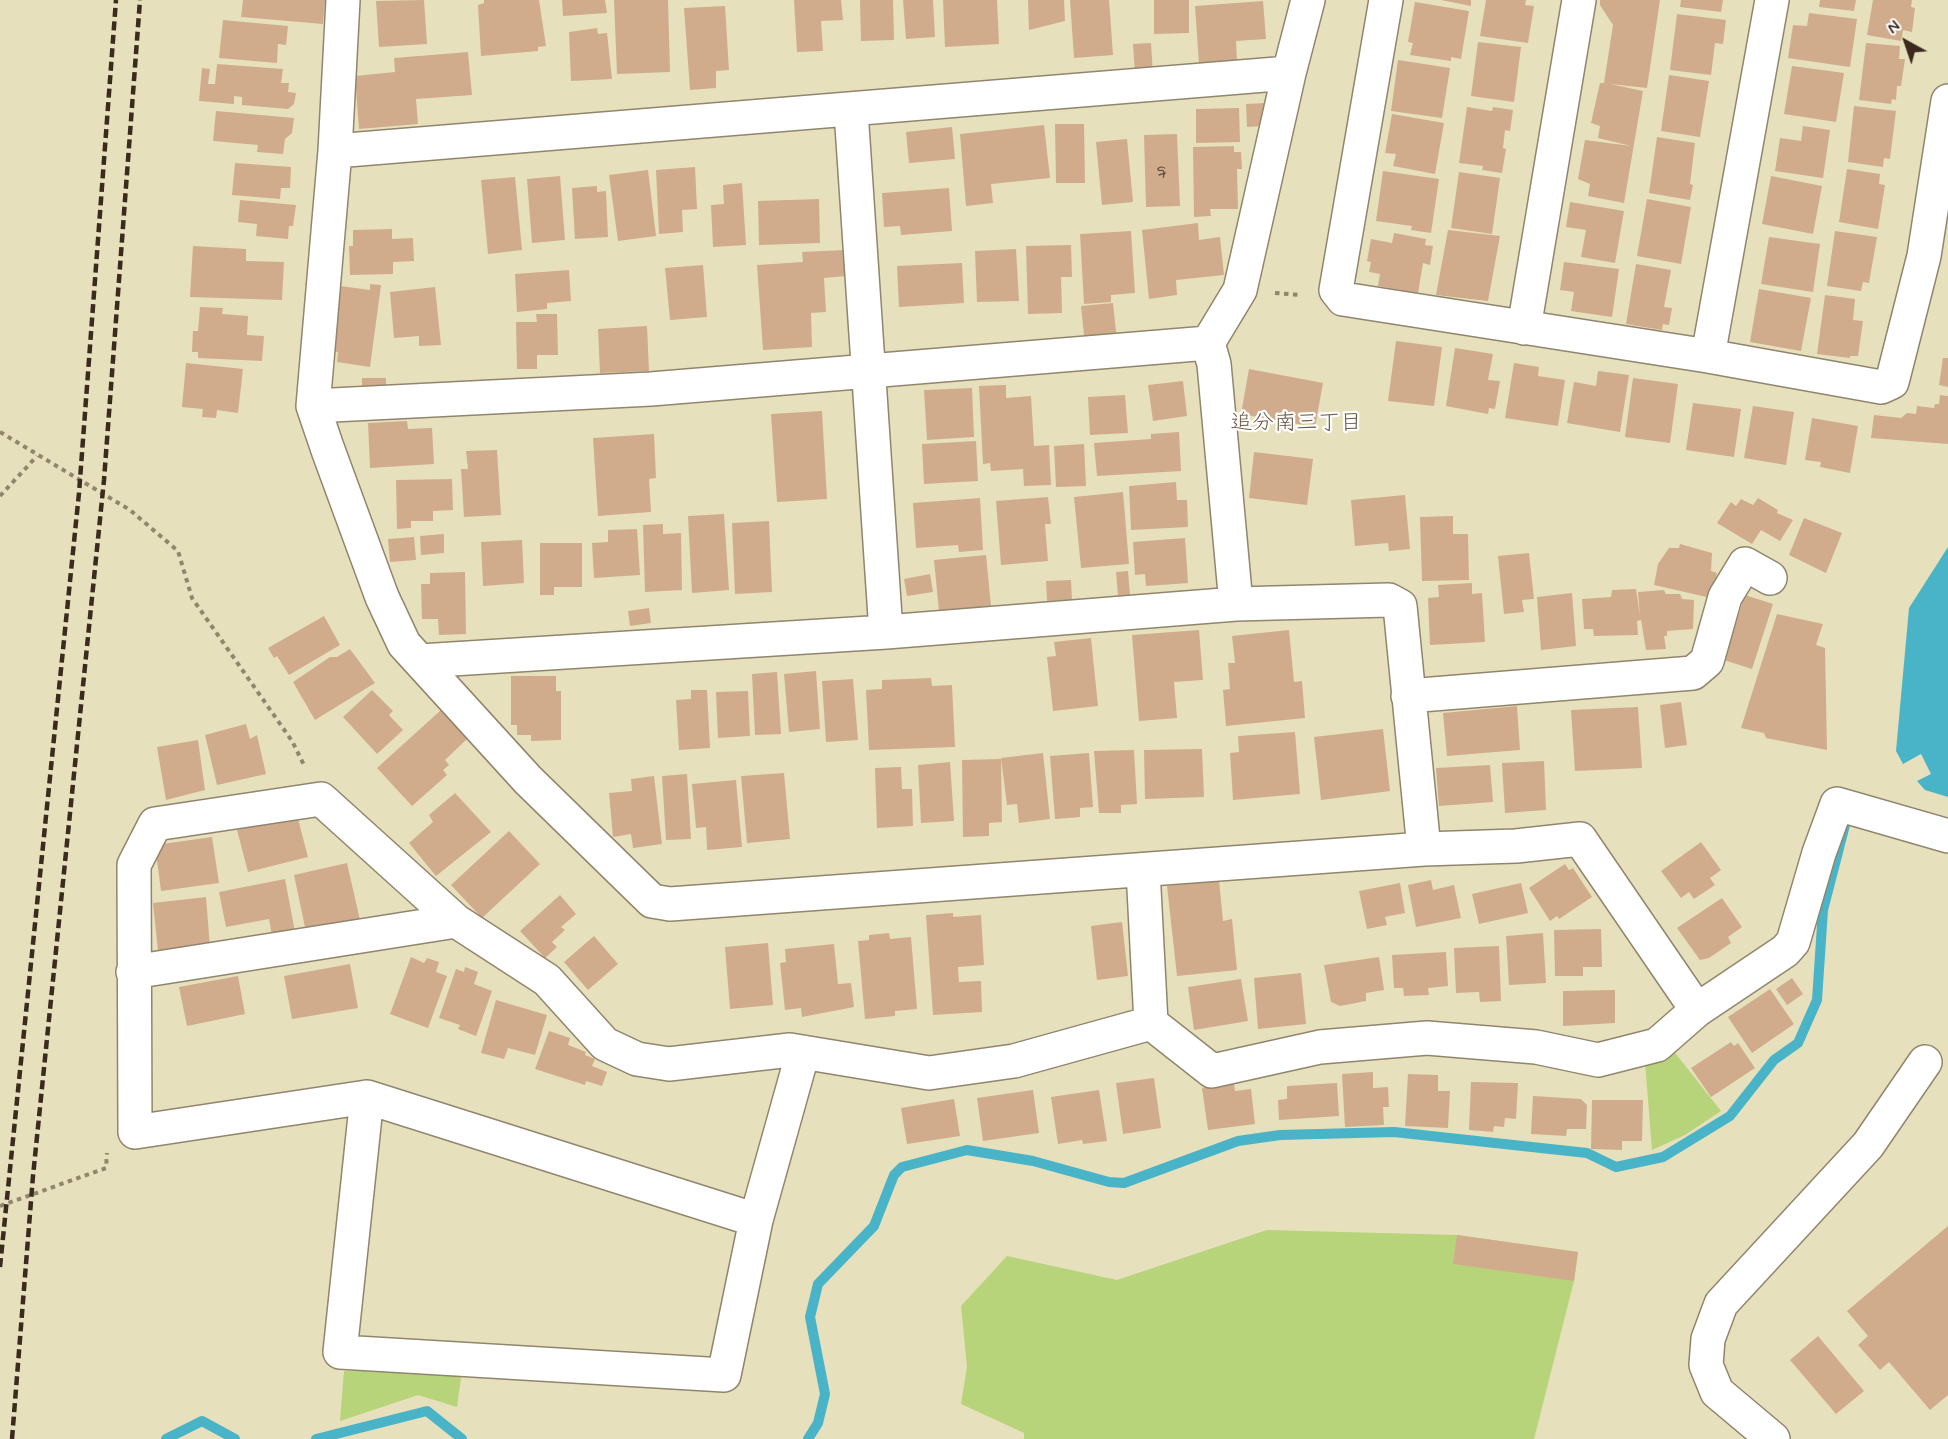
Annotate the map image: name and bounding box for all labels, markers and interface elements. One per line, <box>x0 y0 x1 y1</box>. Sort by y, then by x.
north arrow <box>1876 12 1936 72</box>
text: N <box>1883 16 1905 39</box>
house number: q <box>1157 159 1167 181</box>
district label: 追分南三丁目 <box>1230 411 1362 437</box>

